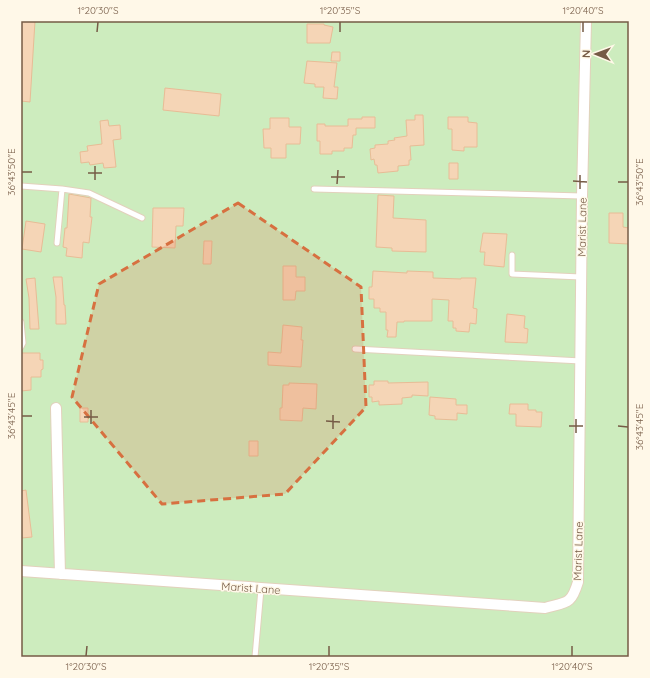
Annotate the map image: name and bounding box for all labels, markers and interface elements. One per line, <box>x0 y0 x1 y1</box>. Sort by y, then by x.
text: 1°20'30"S <box>77 4 119 17</box>
text: 1°20'35"S <box>320 4 361 17</box>
text: 1°20'40"S <box>562 4 604 17</box>
north arrow <box>576 34 616 74</box>
text: N <box>579 50 593 58</box>
text: 36°43'50"E <box>5 148 18 196</box>
text: 36°43'50"E <box>633 158 646 206</box>
street label: Marist Lane <box>574 197 590 257</box>
text: 36°43'45"E <box>5 392 18 439</box>
text: 36°43'45"E <box>633 403 646 450</box>
street label: Marist Lane <box>570 521 586 581</box>
street label: Marist Lane <box>221 579 281 597</box>
text: 1°20'30"S <box>65 660 107 673</box>
text: 1°20'35"S <box>309 660 350 673</box>
text: 1°20'40"S <box>551 660 593 673</box>

